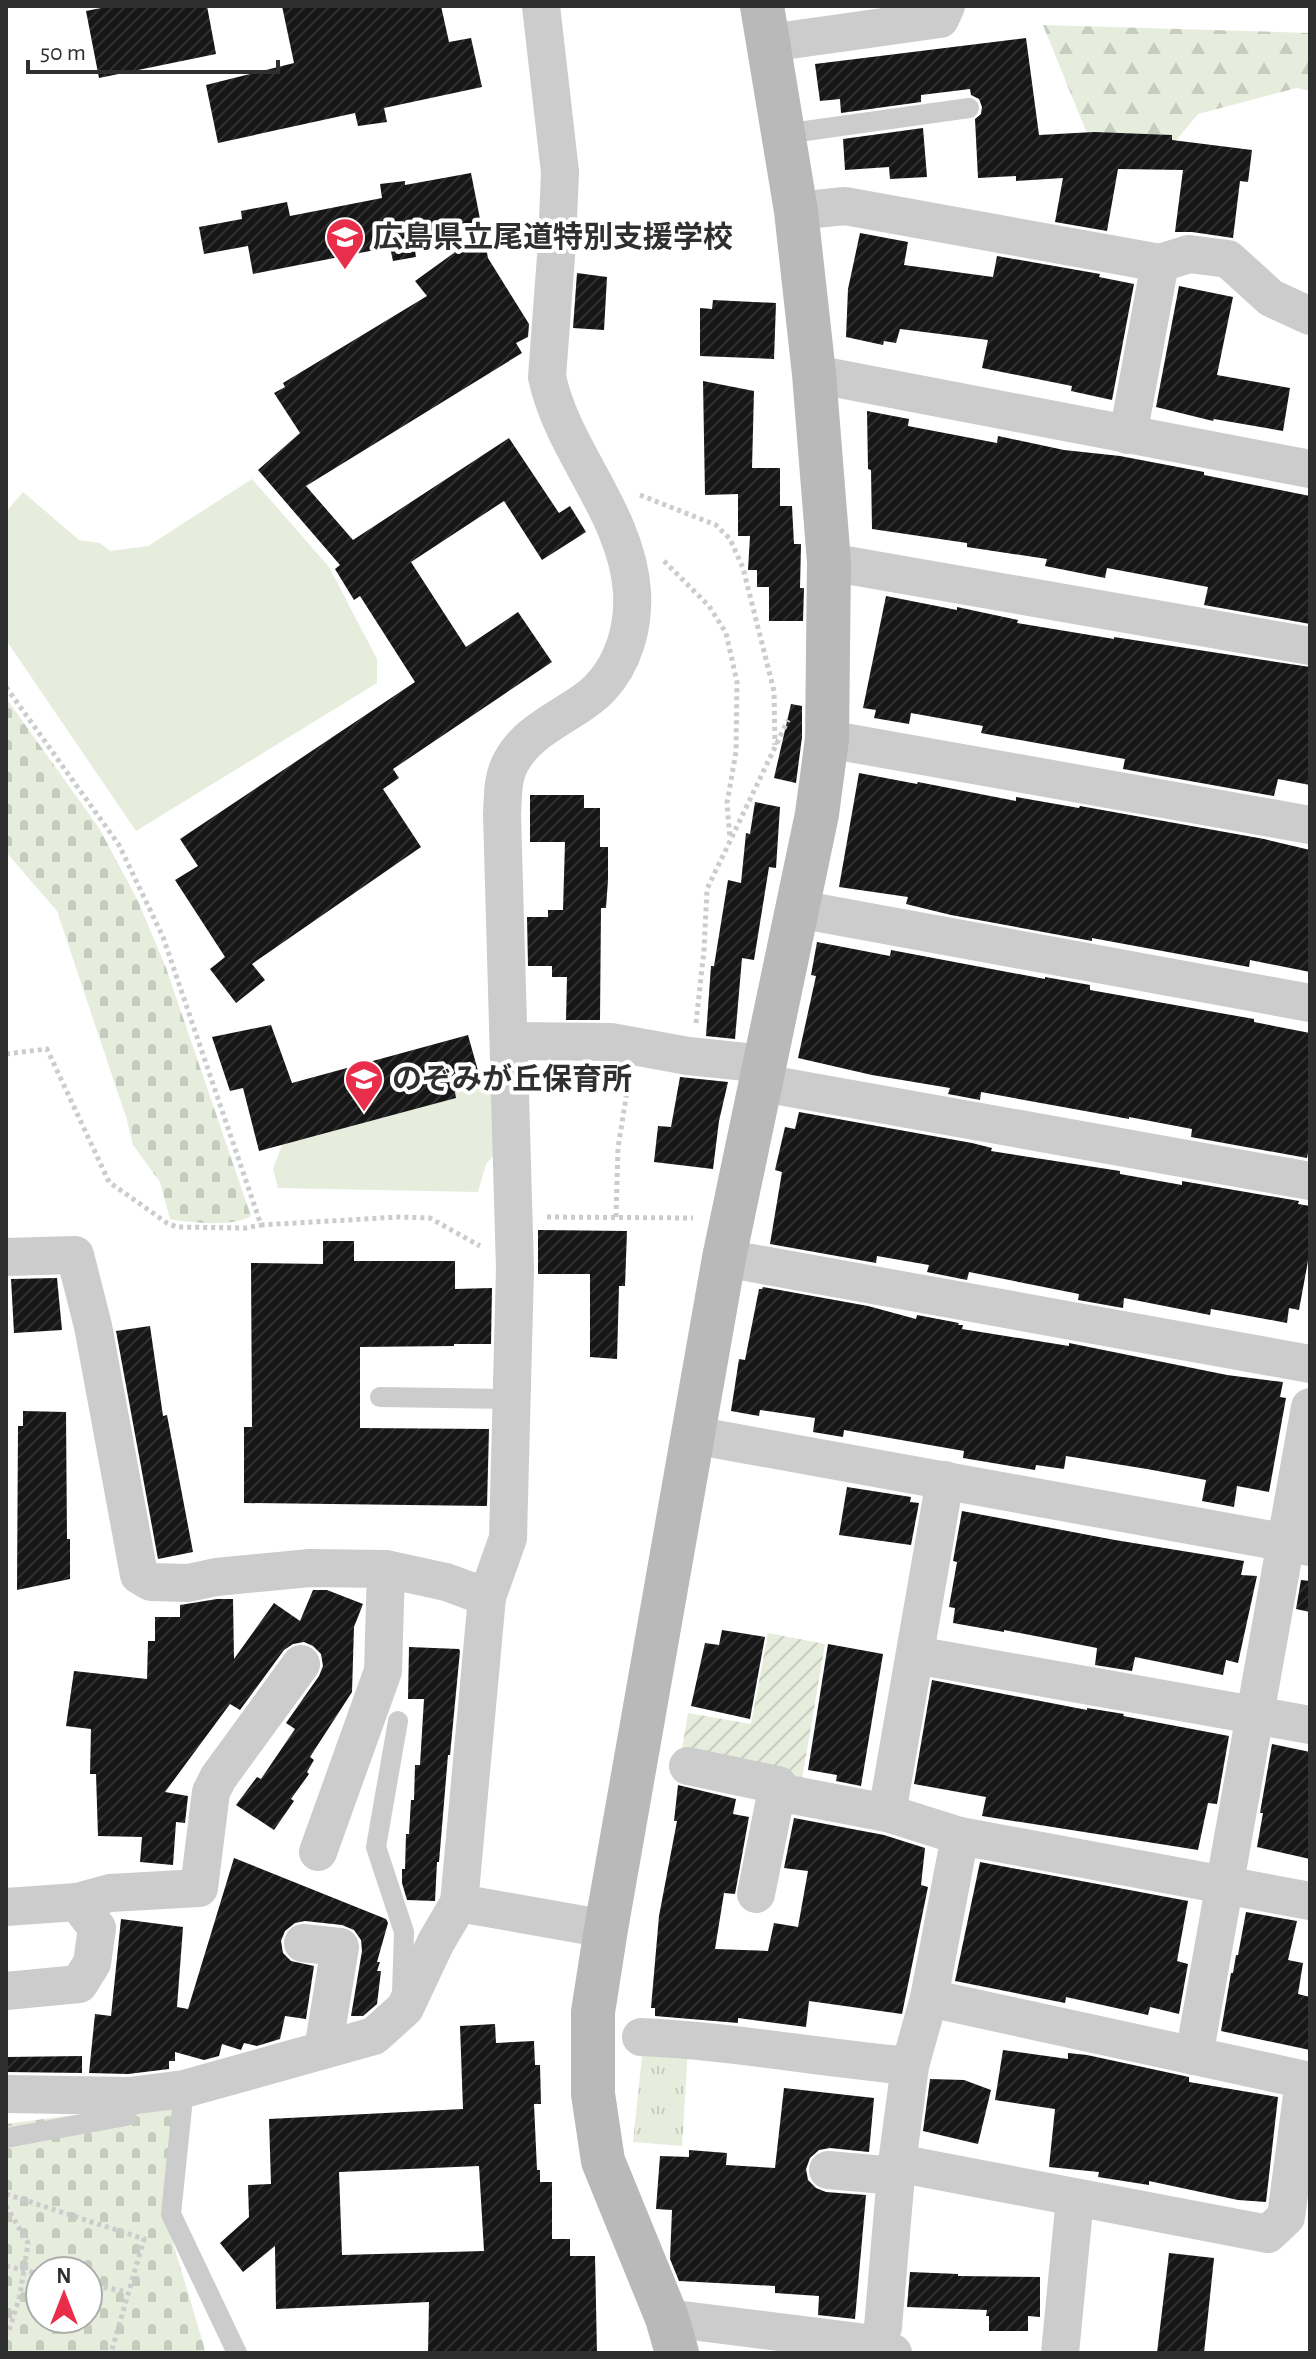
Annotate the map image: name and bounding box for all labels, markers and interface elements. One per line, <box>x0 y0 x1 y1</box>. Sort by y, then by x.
scale bar <box>28 24 278 74</box>
text: 50 m <box>40 41 86 65</box>
school or university icon: 広島県立尾道特別支援学校 <box>324 216 366 271</box>
place label: 広島県立尾道特別支援学校 <box>373 221 733 253</box>
school or university icon: のぞみが丘保育所 <box>343 1058 385 1113</box>
place label: のぞみが丘保育所 <box>392 1063 632 1095</box>
north arrow <box>24 2255 104 2335</box>
text: N <box>56 2265 72 2287</box>

